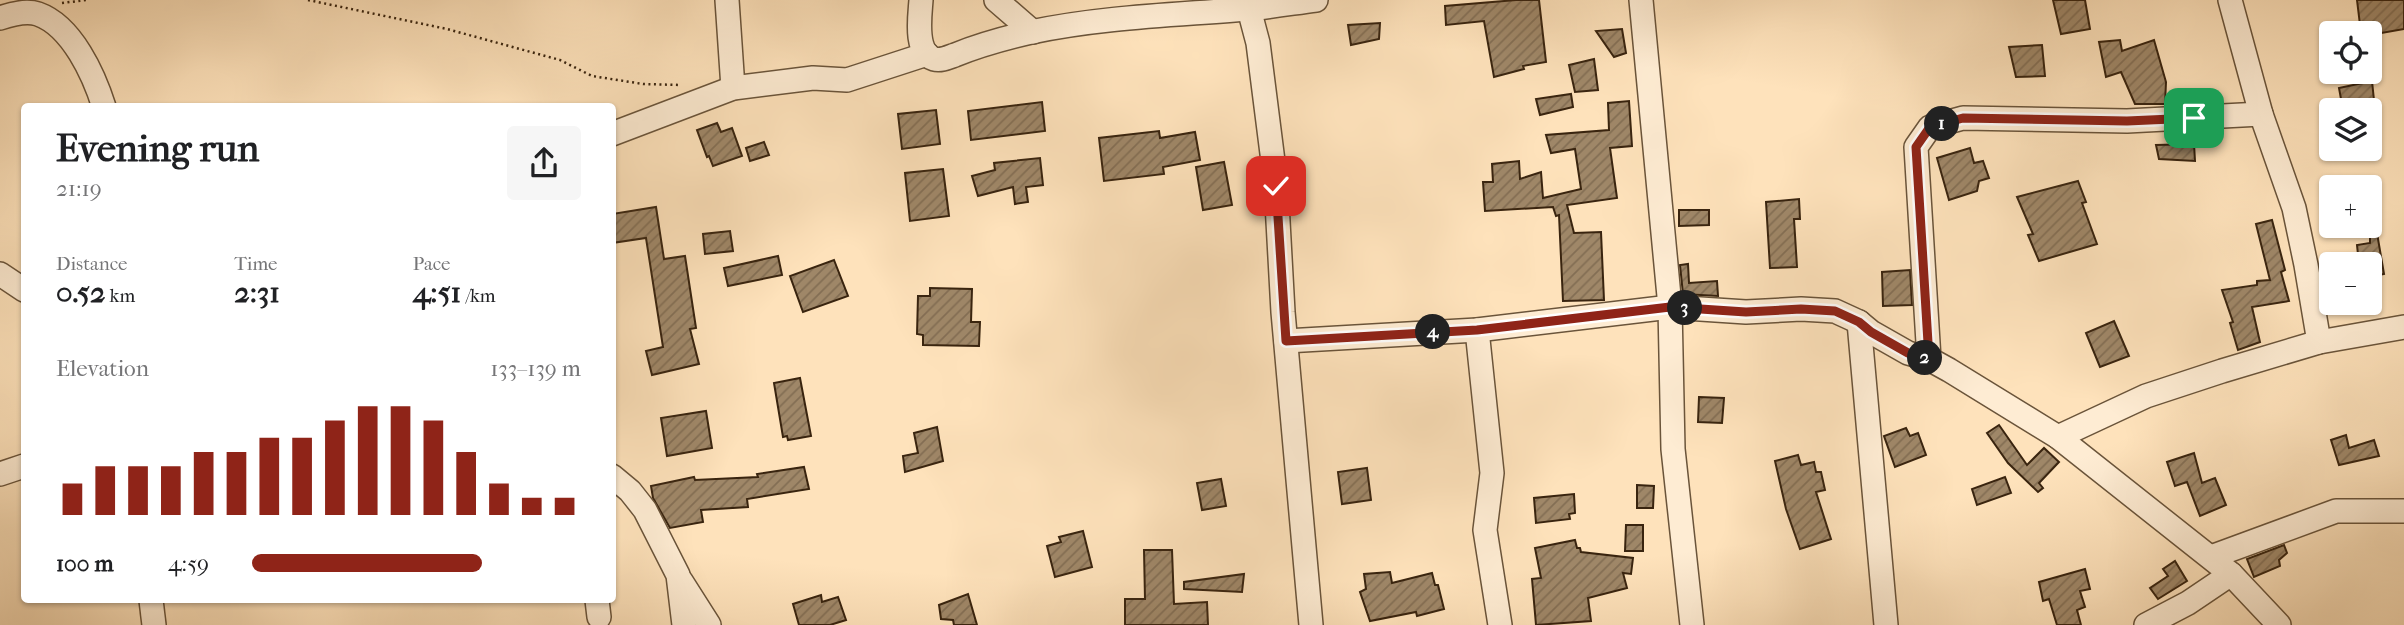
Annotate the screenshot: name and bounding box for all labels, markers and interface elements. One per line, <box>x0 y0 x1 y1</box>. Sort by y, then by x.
map controls <box>2319 21 2382 315</box>
button: locate <box>2319 21 2382 84</box>
pin <box>2164 88 2224 148</box>
button: layers <box>2319 98 2382 161</box>
icon: arrive <box>2175 99 2213 137</box>
pin: 1 <box>1924 106 1960 142</box>
text: 1 <box>1938 112 1945 134</box>
text: Evening run <box>56 126 259 171</box>
button: share <box>507 126 581 200</box>
pin <box>1246 156 1306 216</box>
icon: check <box>1257 167 1295 205</box>
text: 21:19 <box>56 175 102 202</box>
button: + <box>2319 175 2382 238</box>
button: − <box>2319 252 2382 315</box>
text: Distance <box>56 253 127 275</box>
text: Time <box>234 253 278 275</box>
text: Pace <box>413 253 451 275</box>
text: 0.52 <box>56 275 106 310</box>
text: 2:31 <box>234 275 280 310</box>
text: 4:51 <box>413 275 461 310</box>
text: km <box>106 285 135 307</box>
text: /km <box>461 285 496 307</box>
pin: 3 <box>1668 290 1702 326</box>
text: 3 <box>1681 296 1688 318</box>
pin: 4 <box>1416 314 1450 350</box>
text: 4 <box>1427 320 1438 342</box>
pin: 2 <box>1908 340 1942 376</box>
text: 2 <box>1920 346 1929 368</box>
text: Elevation <box>56 355 149 382</box>
text: 133–139 m <box>490 355 581 382</box>
text: 100 m <box>56 550 114 577</box>
text: 4:59 <box>168 550 209 577</box>

